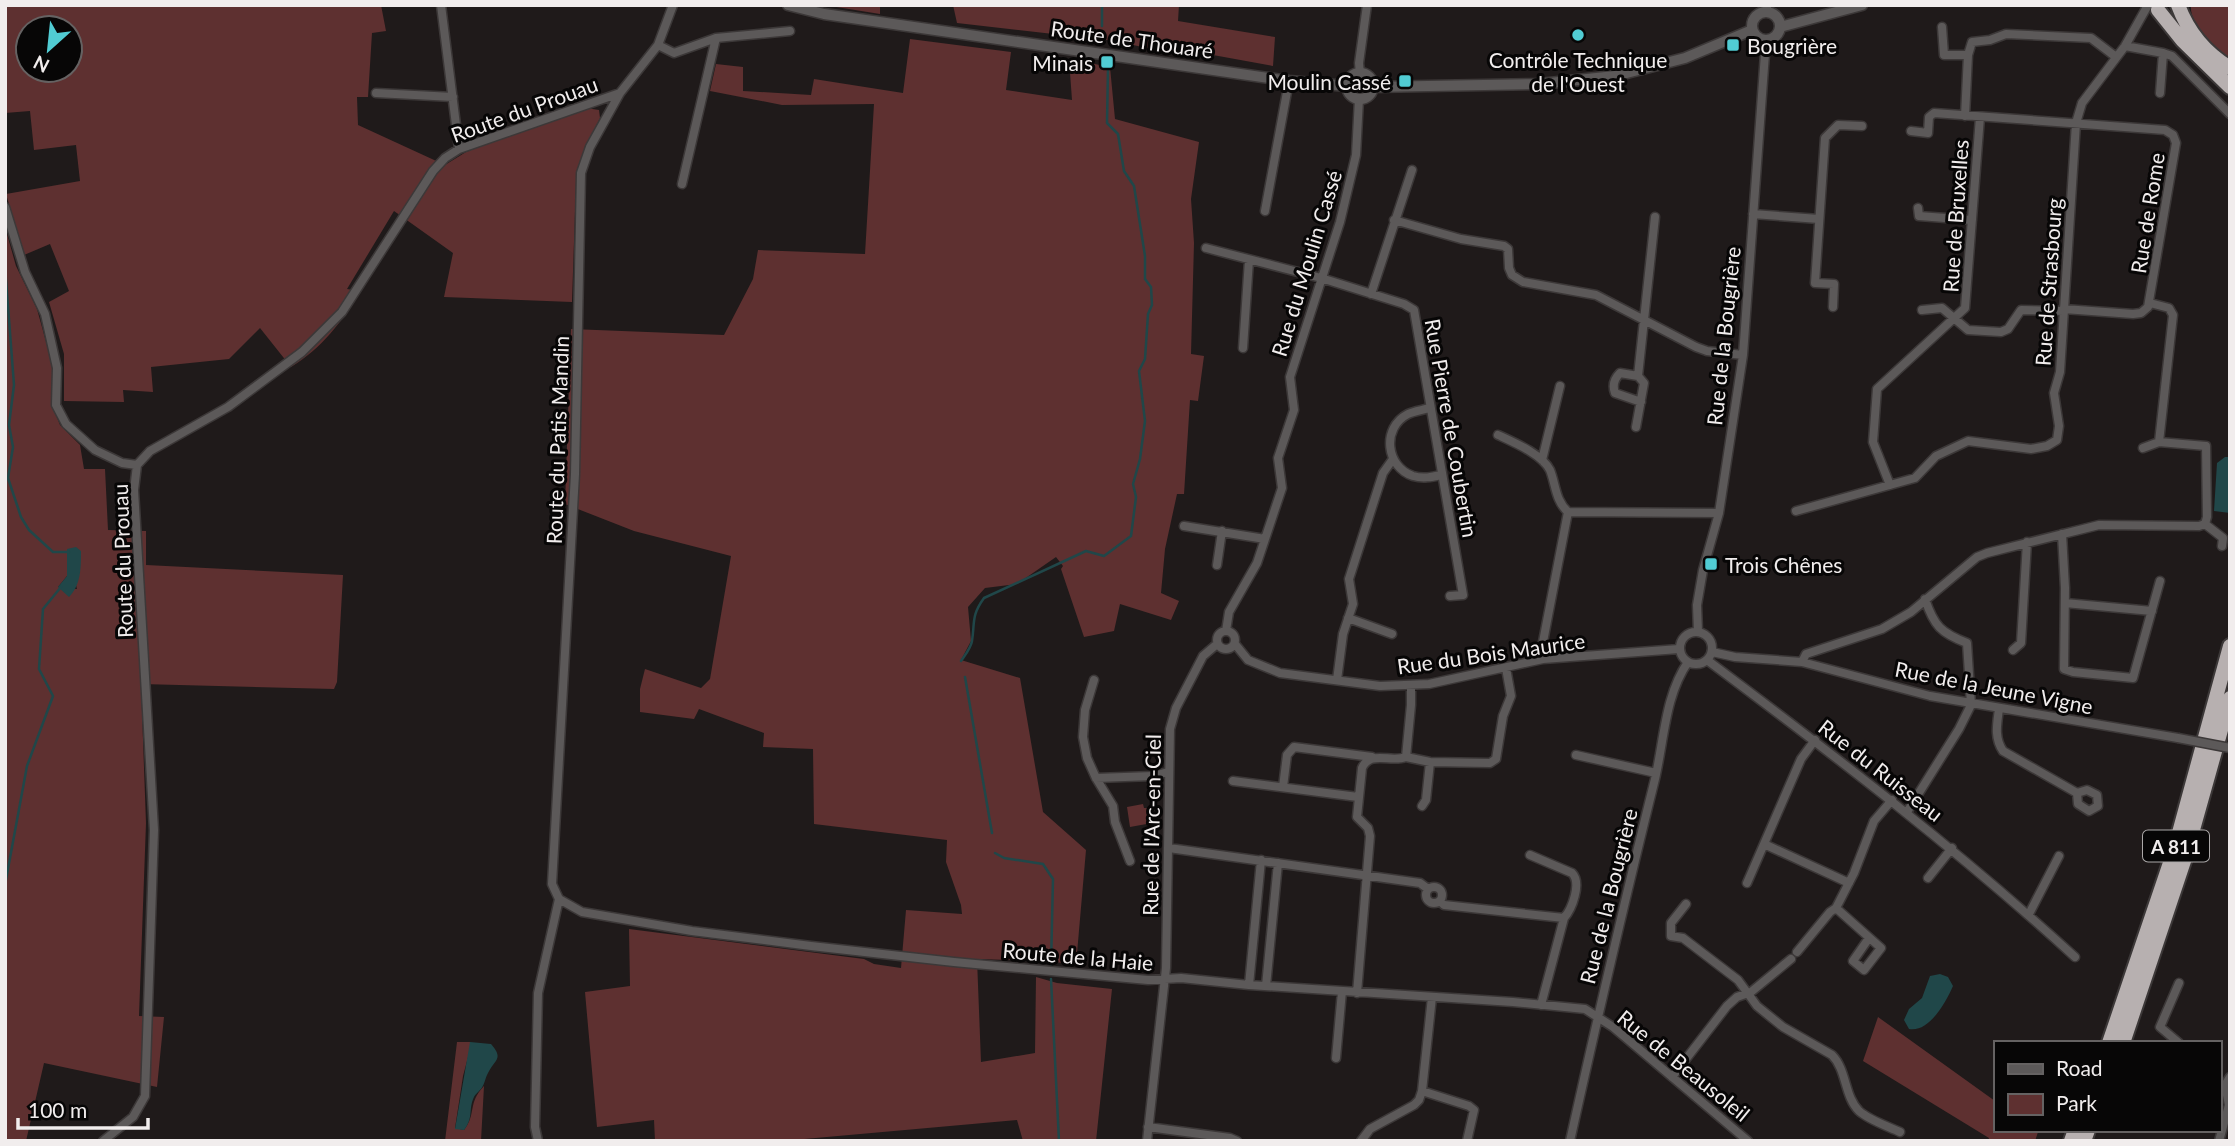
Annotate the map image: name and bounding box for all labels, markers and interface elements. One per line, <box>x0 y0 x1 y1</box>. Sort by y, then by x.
north arrow <box>14 14 84 84</box>
street label: Route de Thouaré <box>1049 15 1215 63</box>
marker: Contrôle Technique de l'Ouest <box>1570 27 1586 43</box>
place label: Bougrière <box>1747 33 1837 58</box>
marker: Bougrière <box>1725 37 1741 53</box>
place label: Contrôle Technique de l'Ouest <box>1489 47 1667 96</box>
place label: Minais <box>1032 50 1093 75</box>
text: N <box>29 51 53 78</box>
marker: Minais <box>1099 54 1115 70</box>
place label: Moulin Cassé <box>1267 69 1391 94</box>
street label: Route du Prouau <box>447 71 601 147</box>
marker: Moulin Cassé <box>1397 73 1413 89</box>
street label: Rue de Bruxelles <box>1937 139 1973 293</box>
street label: Rue de Rome <box>2125 151 2169 275</box>
street label: Rue du Moulin Cassé <box>1266 167 1346 359</box>
street label: Rue de Strasbourg <box>2030 197 2066 367</box>
street label: Rue de la Bougrière <box>1701 245 1745 427</box>
street label: Rue Pierre de Coubertin <box>1420 317 1484 539</box>
street label: Route du Patis Mandin <box>541 335 573 545</box>
street label: Route du Prouau <box>107 483 137 639</box>
place label: Trois Chênes <box>1725 552 1842 577</box>
marker: Trois Chênes <box>1703 556 1719 572</box>
street label: Rue du Bois Maurice <box>1395 627 1587 679</box>
street label: Rue de la Jeune Vigne <box>1893 656 2095 718</box>
street label: Rue du Ruisseau <box>1814 714 1948 826</box>
street label: Rue de l'Arc-en-Ciel <box>1137 734 1165 916</box>
street label: Rue de la Bougrière <box>1574 806 1642 986</box>
road number: A 811 <box>2143 831 2209 862</box>
street label: Route de la Haie <box>1002 937 1154 975</box>
street label: Rue de Beausoleil <box>1613 1004 1755 1126</box>
legend <box>1994 1041 2221 1132</box>
text: Road <box>2056 1055 2103 1080</box>
scale bar <box>18 1086 147 1130</box>
text: Park <box>2056 1090 2097 1115</box>
text: 100 m <box>28 1097 87 1122</box>

